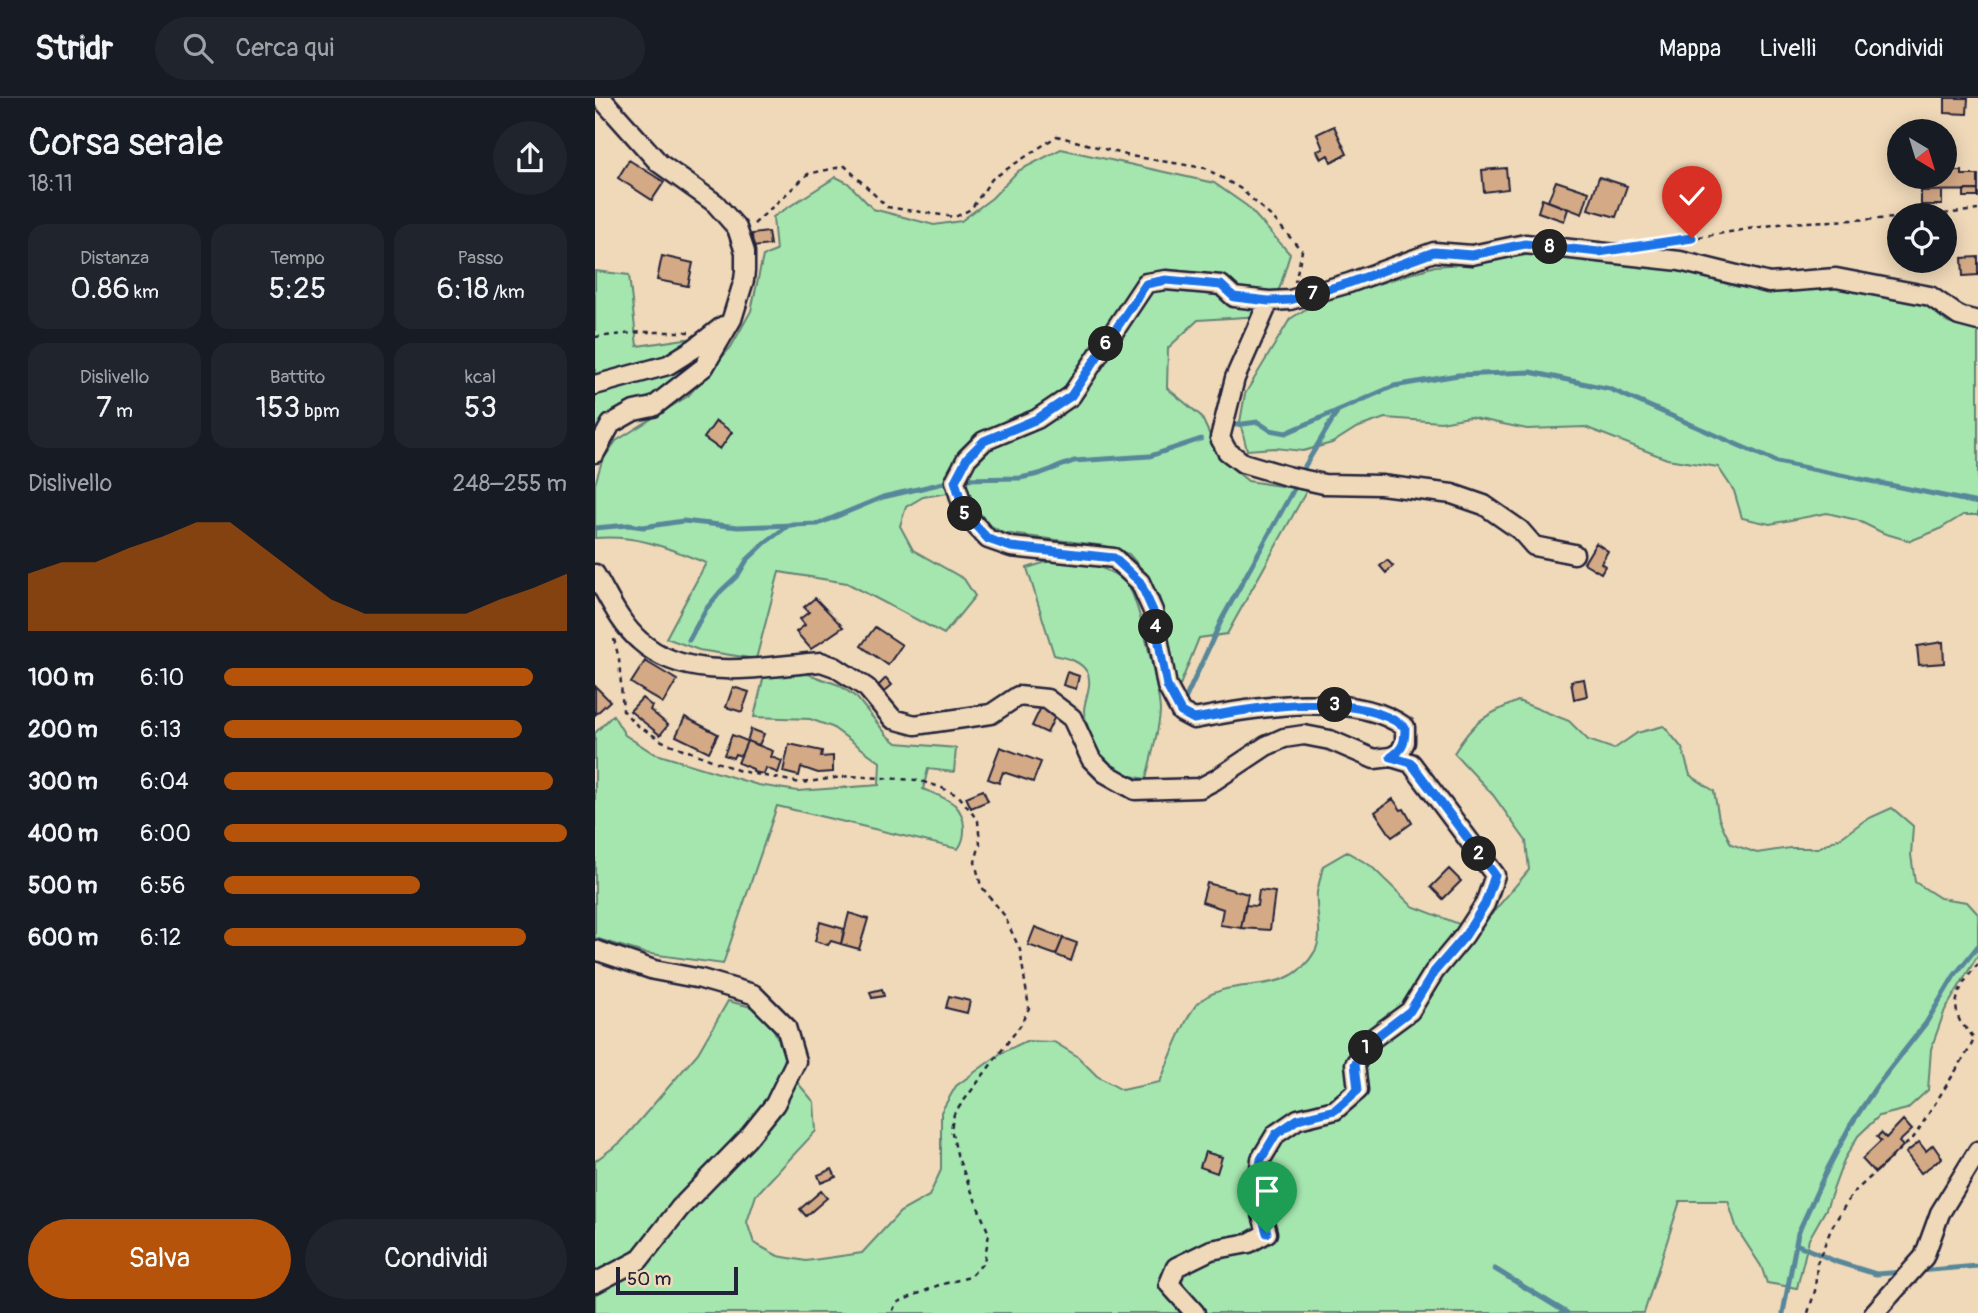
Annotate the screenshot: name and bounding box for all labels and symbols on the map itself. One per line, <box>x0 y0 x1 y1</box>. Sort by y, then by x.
north arrow <box>1887 119 1957 189</box>
pin <box>1662 166 1722 238</box>
pin: 8 <box>1532 230 1567 264</box>
pin: 7 <box>1295 276 1331 312</box>
pin: 6 <box>1089 327 1123 362</box>
pin: 5 <box>947 496 983 532</box>
pin: 4 <box>1139 610 1173 644</box>
pin: 3 <box>1317 688 1353 722</box>
pin: 2 <box>1461 836 1497 872</box>
pin: 1 <box>1349 1030 1383 1066</box>
pin <box>1237 1161 1297 1233</box>
scale bar <box>616 1264 739 1296</box>

